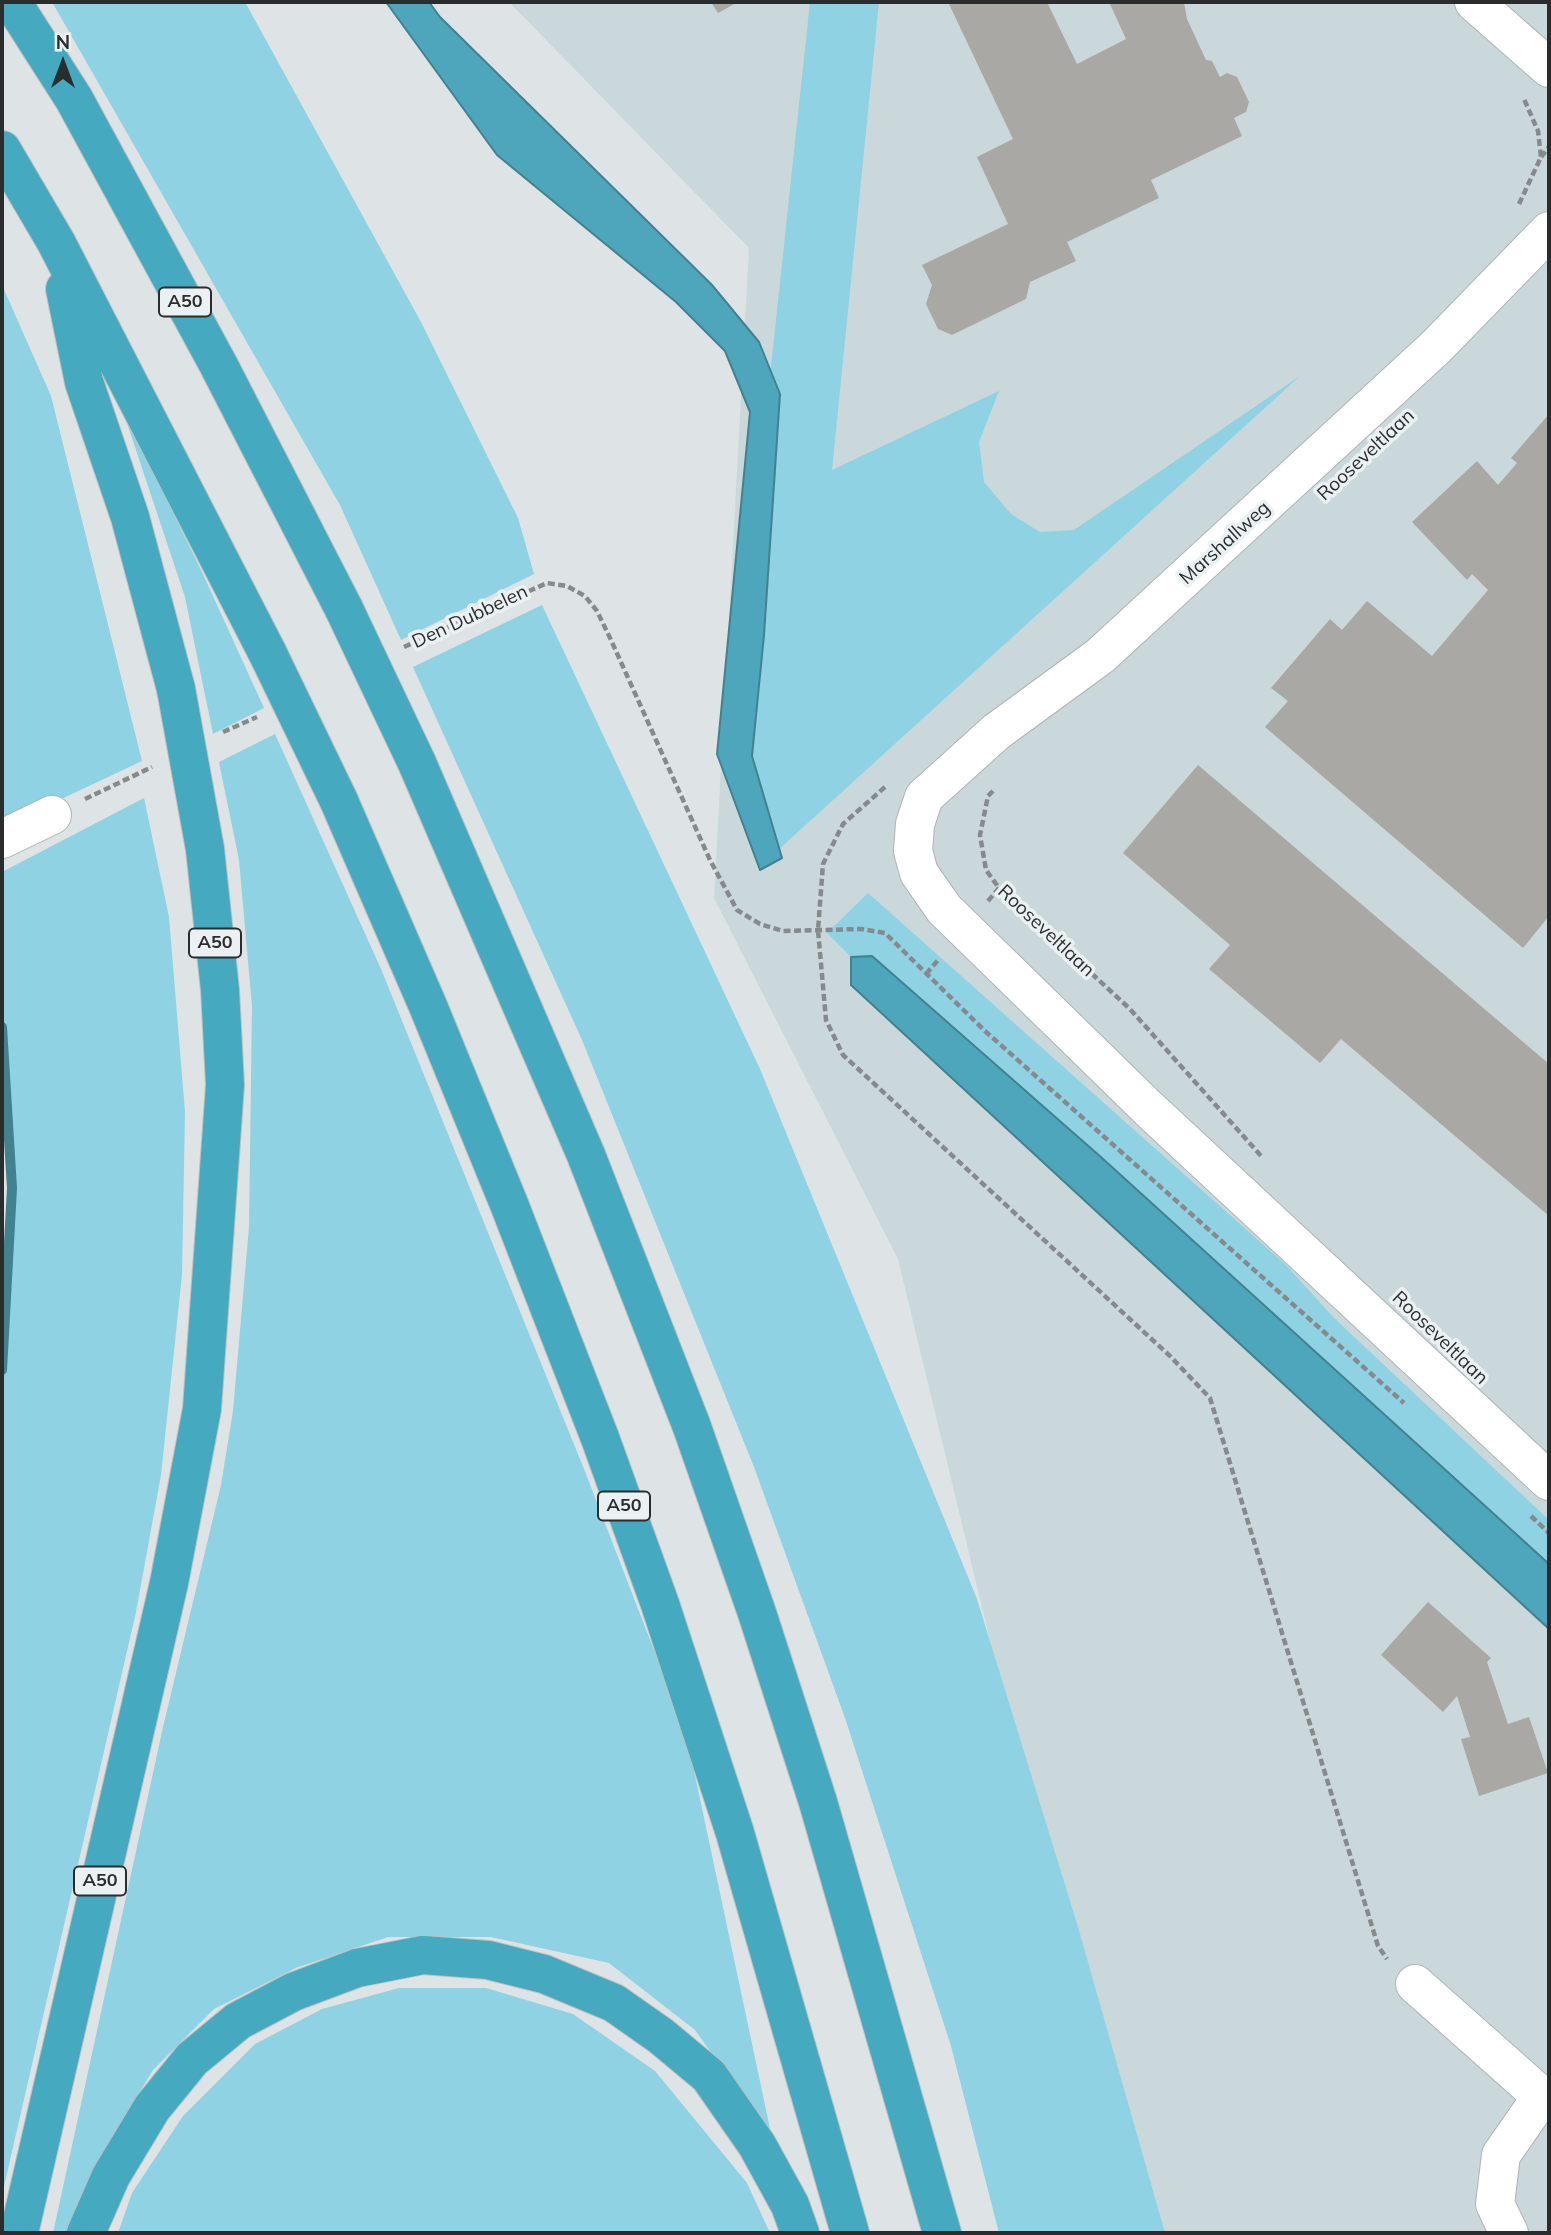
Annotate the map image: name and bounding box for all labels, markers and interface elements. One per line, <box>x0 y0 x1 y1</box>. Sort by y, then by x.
north arrow <box>28 28 98 98</box>
text: N <box>56 30 70 54</box>
road number: A50 <box>159 288 211 316</box>
street label: Rooseveltlaan <box>1313 404 1419 506</box>
street label: Marshallweg <box>1175 496 1275 590</box>
street label: Den Dubbelen <box>409 580 531 654</box>
street label: Rooseveltlaan <box>993 880 1099 982</box>
road number: A50 <box>189 928 241 958</box>
street label: Rooseveltlaan <box>1387 1287 1493 1389</box>
road number: A50 <box>598 1492 650 1520</box>
road number: A50 <box>74 1867 126 1896</box>

